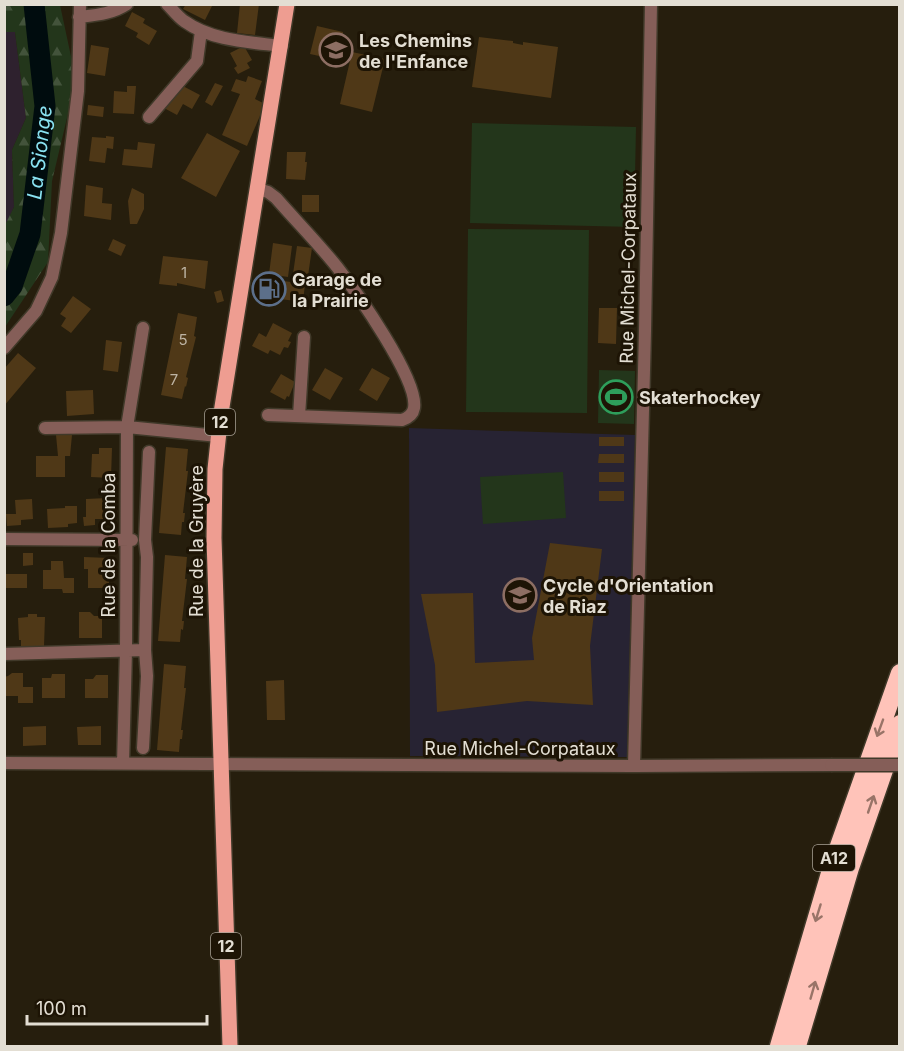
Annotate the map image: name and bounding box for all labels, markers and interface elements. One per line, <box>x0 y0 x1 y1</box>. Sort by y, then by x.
place label: Les Chemins de l'Enfance <box>359 30 472 72</box>
school or university icon: Les Chemins de l'Enfance <box>318 32 354 68</box>
water label: La Sionge <box>22 104 57 201</box>
street label: Rue Michel-Corpataux <box>616 172 640 364</box>
house number: 1 <box>181 263 187 282</box>
place label: Garage de la Prairie <box>292 269 382 311</box>
fuel station icon: Garage de la Prairie <box>251 271 287 307</box>
house number: 5 <box>178 330 188 349</box>
house number: 7 <box>170 370 178 389</box>
sports icon: Skaterhockey <box>598 379 634 415</box>
place label: Skaterhockey <box>639 387 761 408</box>
road number: 12 <box>205 409 235 435</box>
street label: Rue de la Gruyère <box>186 465 207 617</box>
street label: Rue de la Comba <box>98 473 119 617</box>
place label: Cycle d'Orientation de Riaz <box>543 575 714 617</box>
school or university icon: Cycle d'Orientation de Riaz <box>502 577 538 613</box>
one-way arrow <box>873 718 884 737</box>
street label: Rue Michel-Corpataux <box>424 738 616 759</box>
one-way arrow <box>867 795 878 814</box>
road number: A12 <box>813 845 855 871</box>
one-way arrow <box>812 903 823 922</box>
road number: 12 <box>211 933 241 959</box>
one-way arrow <box>808 981 819 1000</box>
scale bar <box>27 988 207 1026</box>
text: 100 m <box>36 998 87 1019</box>

